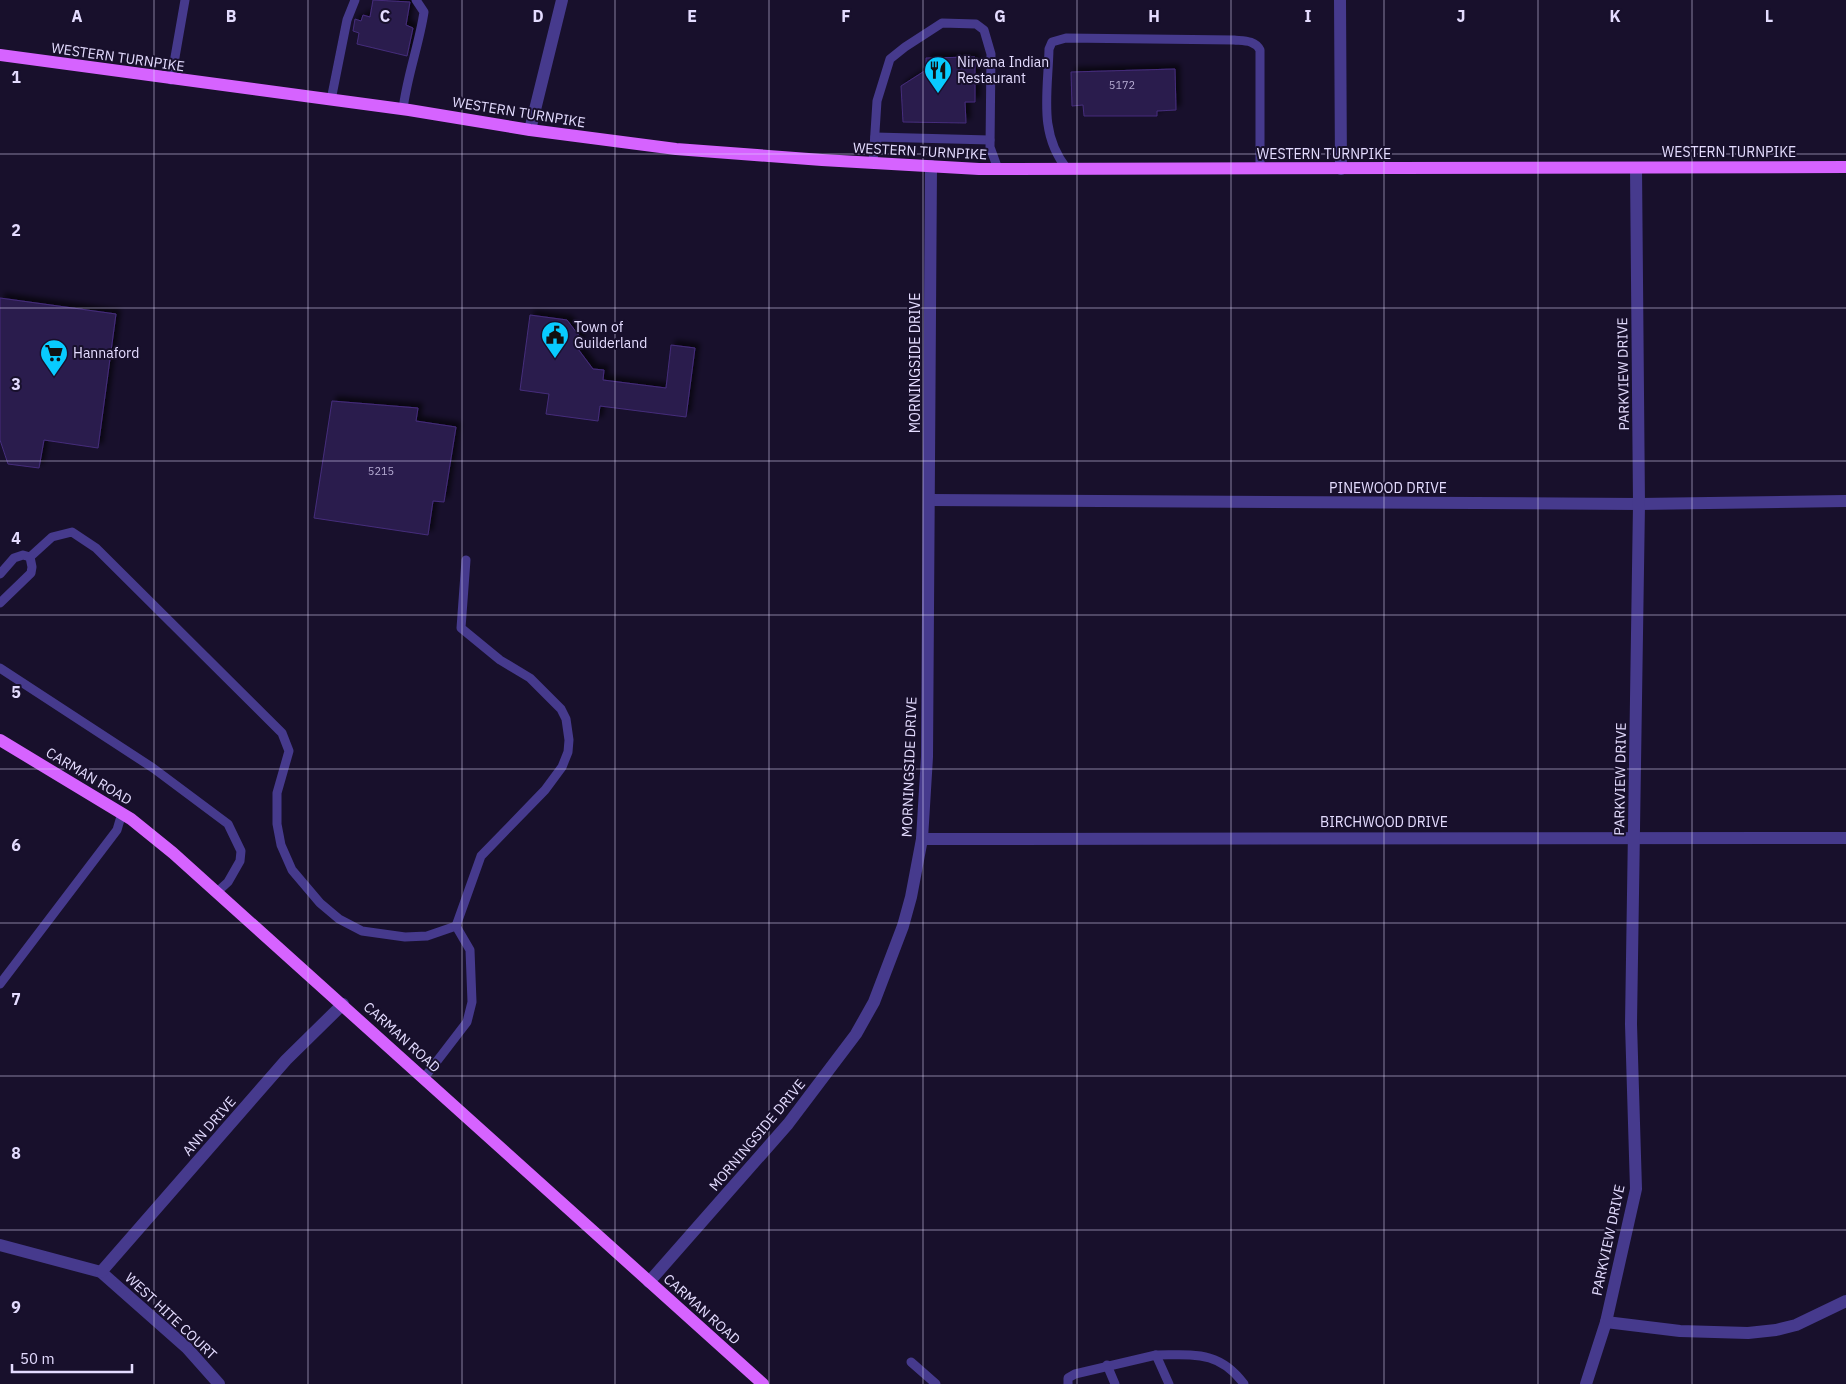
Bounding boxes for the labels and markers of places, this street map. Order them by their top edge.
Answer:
place label: Nirvana Indian Restaurant [957,53,1049,87]
restaurant icon: Nirvana Indian Restaurant [923,55,953,94]
place label: Town of Guilderland [574,318,647,352]
public building icon: Town of Guilderland [540,320,570,359]
supermarket icon: Hannaford [39,338,69,377]
place label: Hannaford [73,344,139,362]

